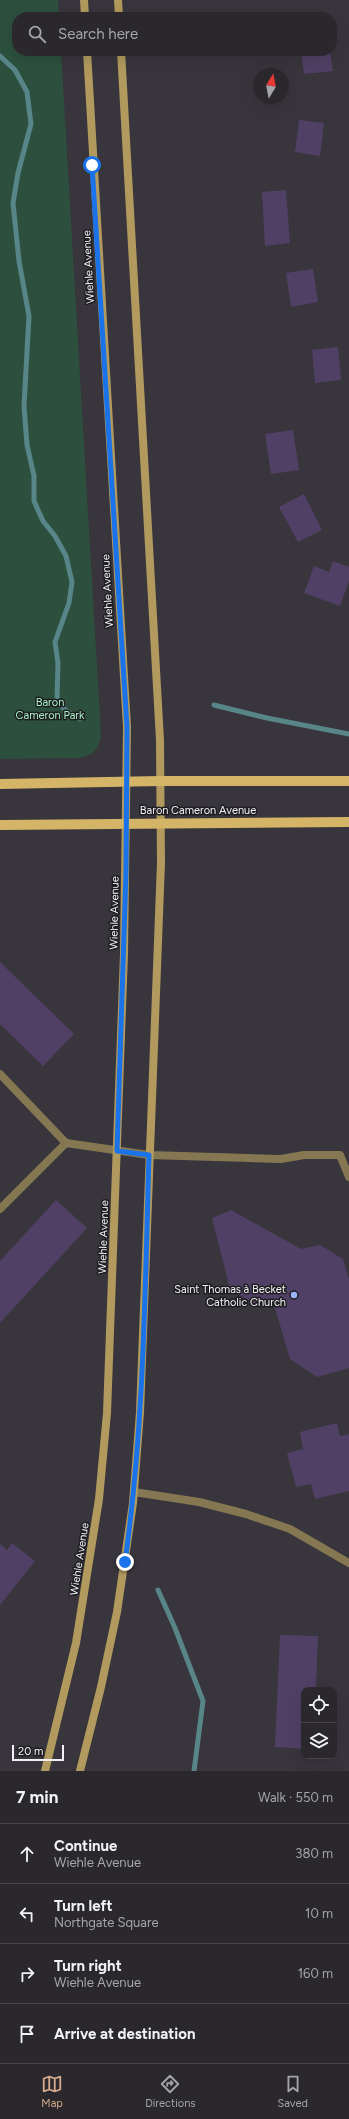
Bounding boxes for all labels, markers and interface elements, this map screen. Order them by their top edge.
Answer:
search box [12,12,337,56]
icon: search [26,23,48,45]
text: Search here [58,25,138,43]
north arrow [253,68,289,104]
route start [83,156,101,174]
street label: Wiehle Avenue [80,230,97,304]
street label: Wiehle Avenue [99,554,116,628]
park label: Baron Cameron Park [16,696,85,722]
street label: Baron Cameron Avenue [140,804,256,817]
street label: Wiehle Avenue [107,876,122,950]
street label: Wiehle Avenue [96,1200,111,1274]
place label: Saint Thomas à Becket Catholic Church [174,1283,286,1309]
marker: Saint Thomas à Becket Catholic Church [289,1290,299,1300]
street label: Wiehle Avenue [67,1522,92,1596]
route end [116,1553,134,1571]
map controls [301,1687,337,1759]
button: locate [301,1687,337,1723]
button: layers [301,1723,337,1759]
scale bar [12,1743,64,1762]
text: 20 m [18,1745,43,1758]
text: 7 min [16,1787,58,1807]
text: Walk · 550 m [258,1790,333,1805]
text: Continue [54,1837,117,1855]
icon: ahead [16,1843,38,1865]
text: 380 m [295,1846,333,1861]
text: Wiehle Avenue [54,1855,141,1870]
text: Turn left [54,1897,112,1915]
icon: left [16,1903,38,1925]
text: 10 m [305,1906,333,1921]
text: Northgate Square [54,1915,159,1930]
text: Turn right [54,1957,122,1975]
icon: right [16,1963,38,1985]
text: 160 m [298,1966,333,1981]
text: Wiehle Avenue [54,1975,141,1990]
icon: arrive [16,2023,38,2045]
text: Arrive at destination [54,2025,195,2043]
tab: Map [41,2073,63,2110]
tab: Directions [145,2073,195,2110]
tab: Saved [278,2073,308,2110]

